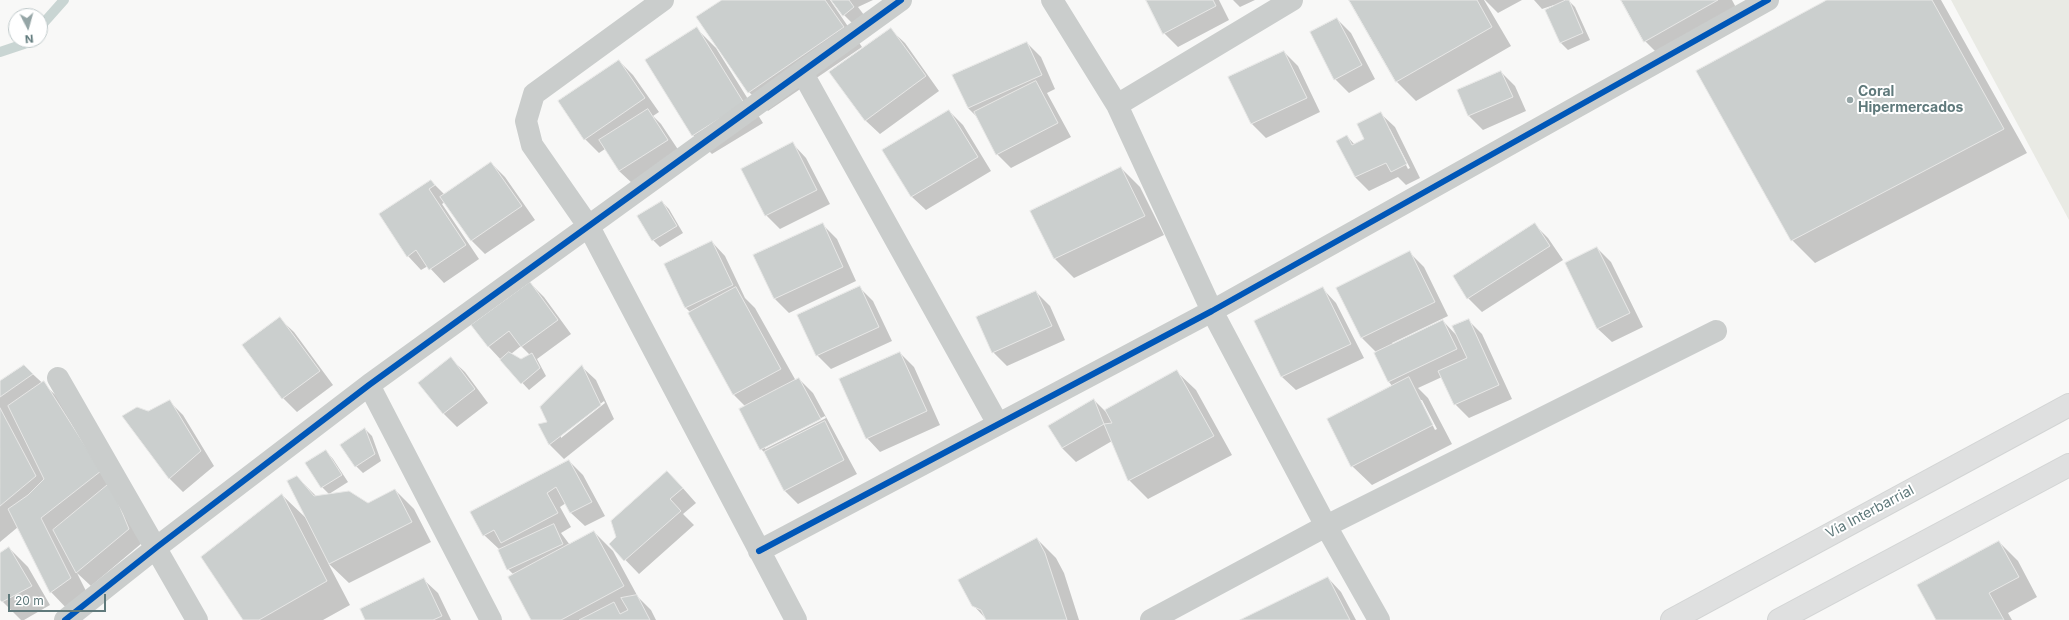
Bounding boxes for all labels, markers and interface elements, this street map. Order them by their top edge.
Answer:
north arrow [8,8,48,48]
text: N [24,32,34,46]
place label: Coral Hipermercados [1858,84,1963,116]
marker: Coral Hipermercados [1845,95,1855,105]
street label: Vía Interbarrial [1823,482,1917,542]
scale bar [10,586,108,612]
text: 20 m [15,593,44,608]

